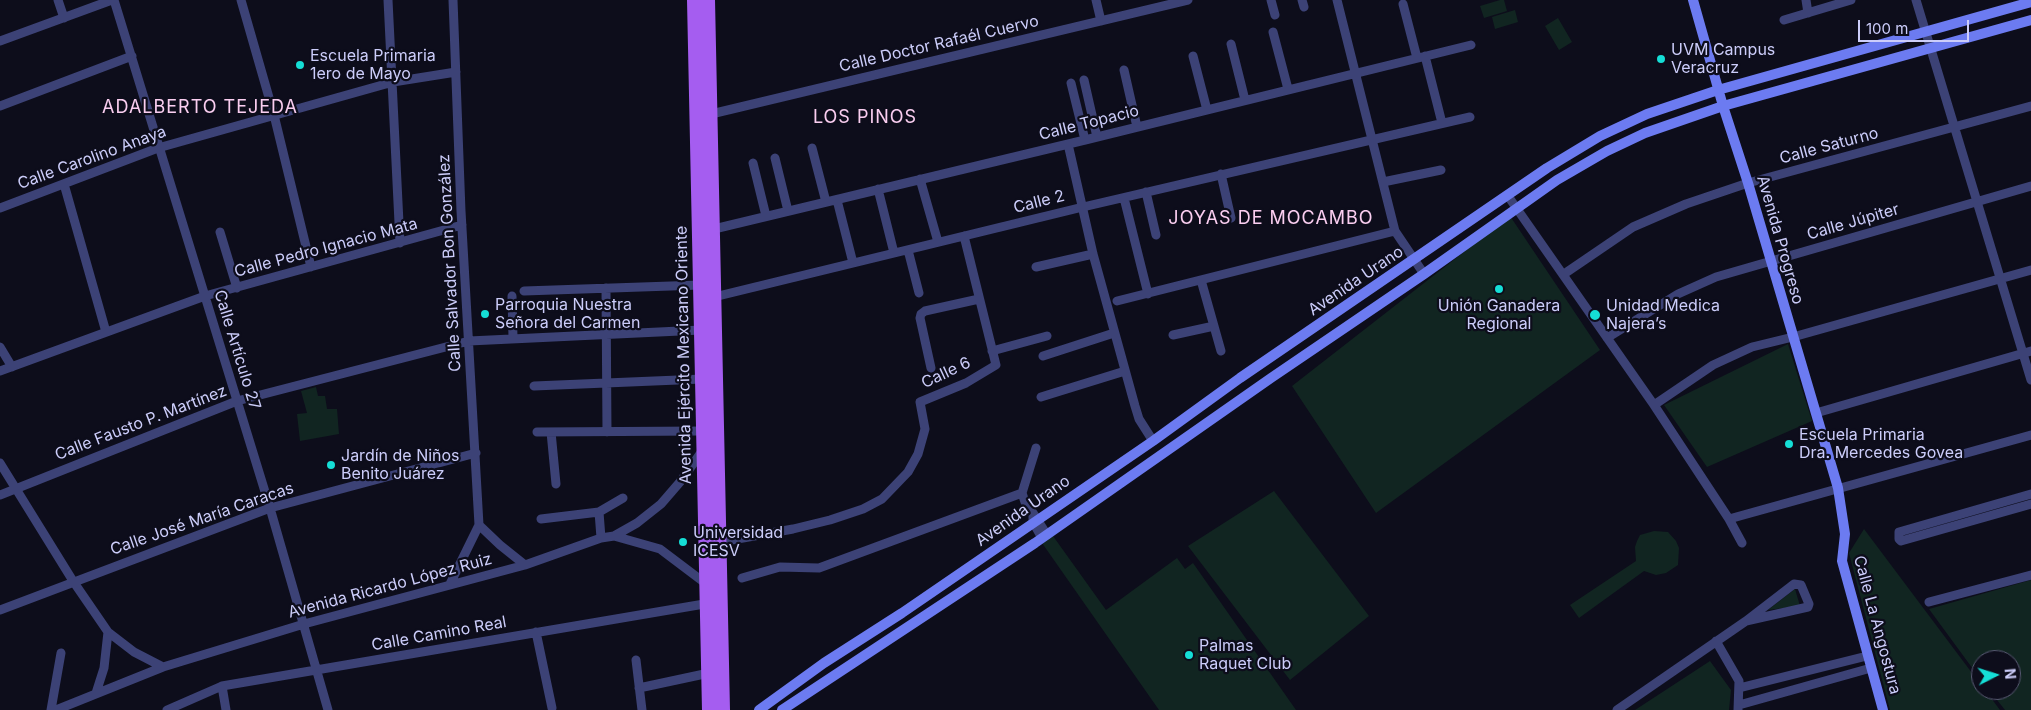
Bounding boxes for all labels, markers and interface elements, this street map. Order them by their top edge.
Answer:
scale bar [1861,10,1972,42]
street label: Calle Doctor Rafaél Cuervo [837,12,1041,76]
text: 100 m [1866,19,1908,38]
place label: UVM Campus Veracruz [1671,40,1775,78]
place label: Escuela Primaria 1ero de Mayo [310,46,436,84]
marker: UVM Campus Veracruz [1655,53,1667,65]
marker: Escuela Primaria 1ero de Mayo [294,59,306,71]
district label: ADALBERTO TEJEDA [100,97,300,119]
street label: Calle Topacio [1037,101,1141,145]
district label: LOS PINOS [812,107,918,129]
street label: Calle Carolino Anaya [15,122,169,194]
street label: Calle Saturno [1777,124,1881,168]
street label: Calle Salvador Bon González [435,154,465,372]
street label: Avenida Progreso [1752,173,1808,307]
street label: Calle 2 [1011,186,1067,218]
street label: Calle Júpiter [1805,200,1901,244]
district label: JOYAS DE MOCAMBO [1166,208,1376,230]
street label: Calle Pedro Ignacio Mata [232,214,420,282]
street label: Avenida Ejército Mexicano Oriente [672,225,696,485]
street label: Avenida Urano [1305,242,1407,320]
marker: Unión Ganadera Regional [1493,283,1505,295]
street label: Calle Artículo 27 [210,288,264,412]
place label: Parroquia Nuestra Señora del Carmen [495,295,640,333]
place label: Unión Ganadera Regional [1438,296,1560,334]
place label: Unidad Medica Najera’s [1606,296,1720,334]
marker: Parroquia Nuestra Señora del Carmen [479,308,491,320]
marker: Unidad Medica Najera’s [1588,308,1602,322]
street label: Calle 6 [918,353,974,393]
street label: Calle Fausto P. Martínez [52,381,230,465]
place label: Escuela Primaria Dra. Mercedes Govea [1799,425,1963,463]
marker: Escuela Primaria Dra. Mercedes Govea [1783,438,1795,450]
place label: Jardín de Niños Benito Juárez [341,446,460,484]
marker: Jardín de Niños Benito Juárez [325,459,337,471]
street label: Avenida Urano [972,471,1074,551]
street label: Calle José María Caracas [108,479,296,559]
place label: Universidad ICESV [693,523,783,561]
marker: Universidad ICESV [677,536,689,548]
street label: Avenida Ricardo López Ruiz [286,550,494,622]
street label: Calle La Angostura [1849,554,1905,696]
street label: Calle Camino Real [370,613,508,655]
place label: Palmas Raquet Club [1199,636,1291,674]
marker: Palmas Raquet Club [1183,649,1195,661]
north arrow [1971,650,2021,700]
text: N [2002,668,2019,680]

